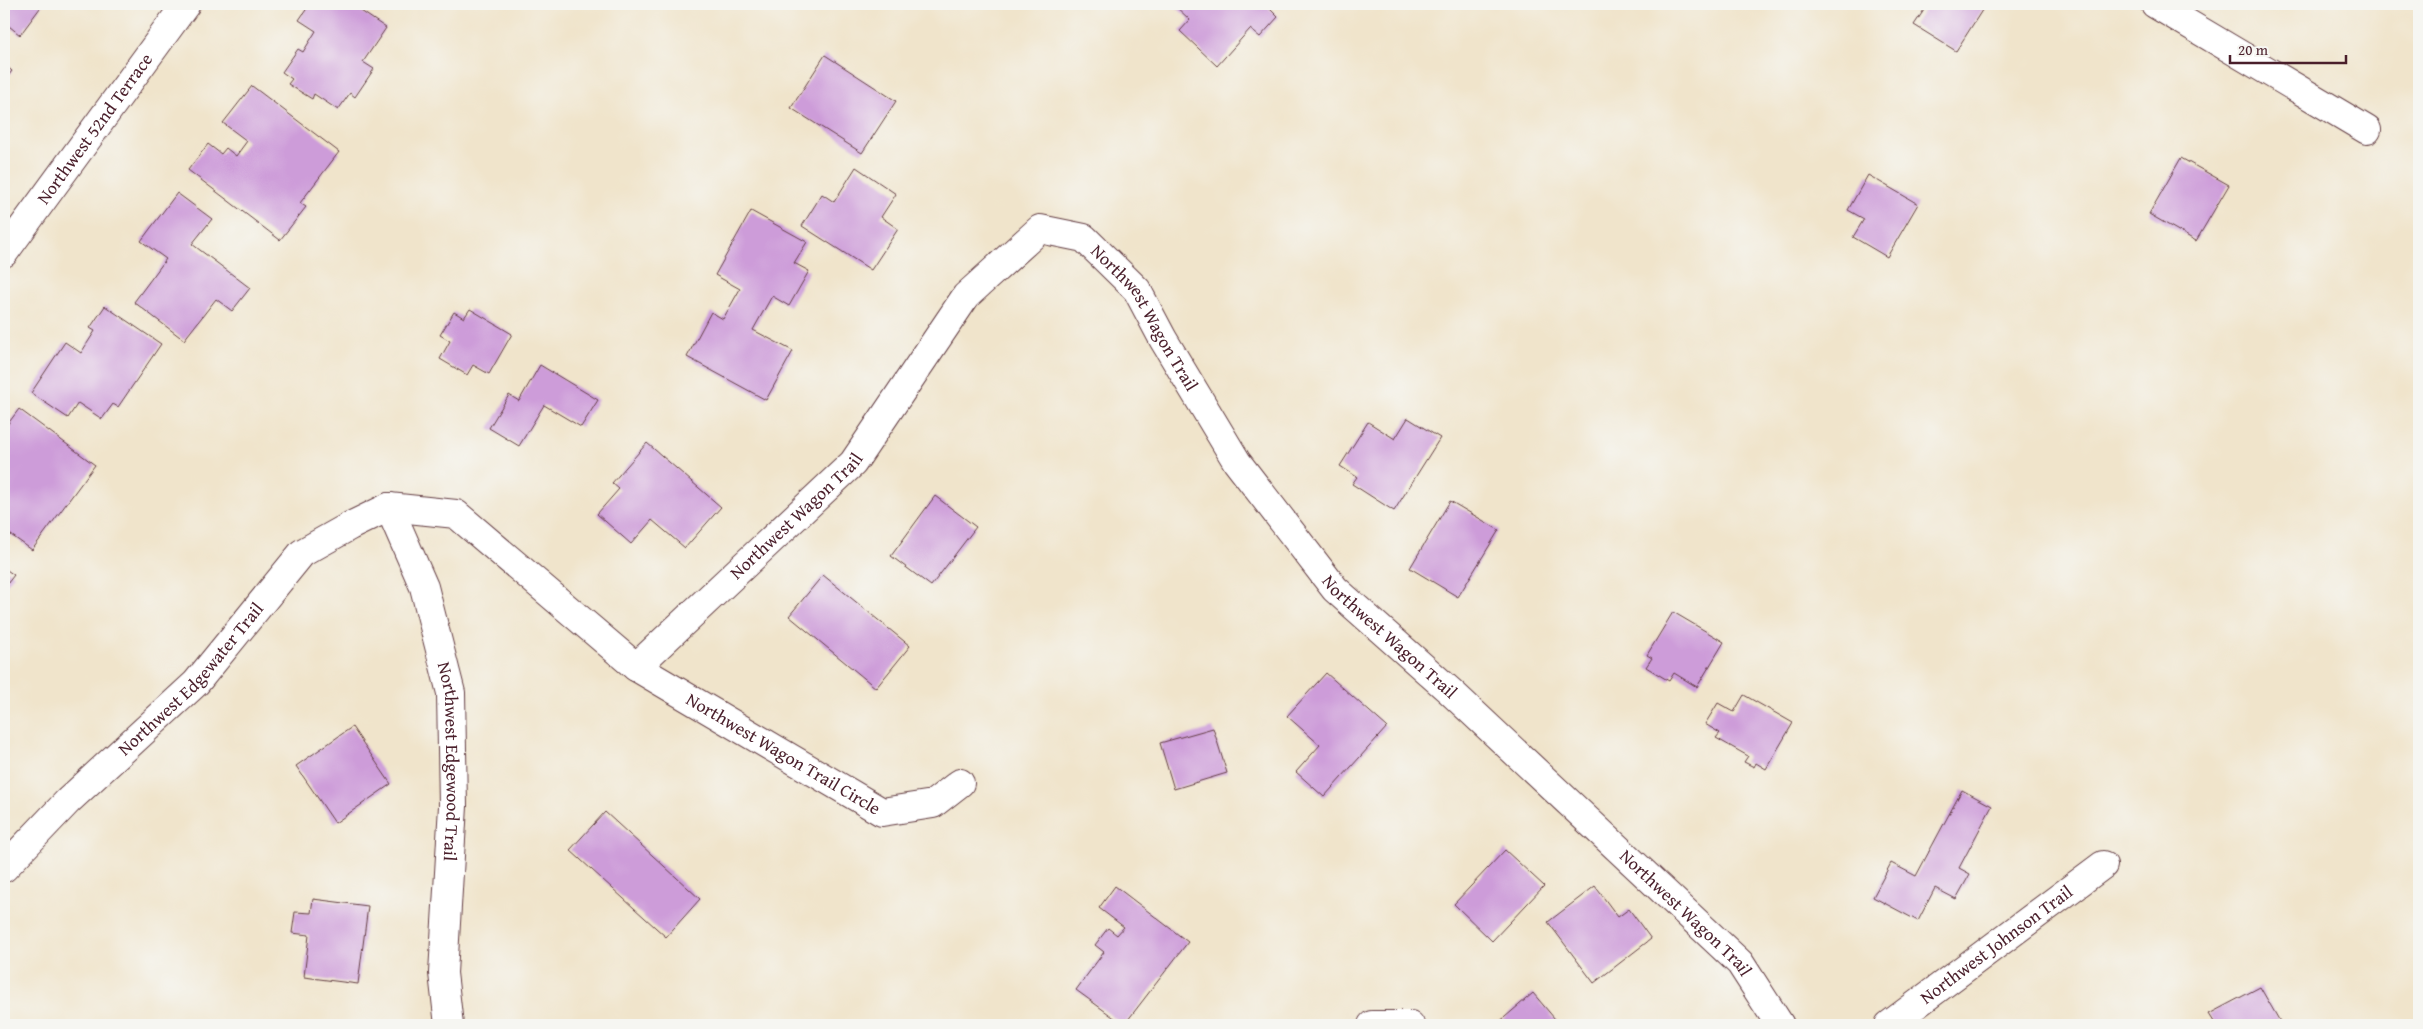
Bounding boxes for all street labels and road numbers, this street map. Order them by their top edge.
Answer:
street label: Northwest 52nd Terrace [30,47,159,210]
street label: Northwest Wagon Trail [1085,238,1205,396]
street label: Northwest Wagon Trail [723,447,869,585]
street label: Northwest Wagon Trail [1316,569,1464,705]
street label: Northwest Edgewater Trail [111,596,270,762]
street label: Northwest Edgewood Trail [431,659,467,862]
street label: Northwest Wagon Trail Circle [681,685,886,821]
street label: Northwest Wagon Trail [1614,843,1759,981]
street label: Northwest Johnson Trail [1914,878,2078,1010]

